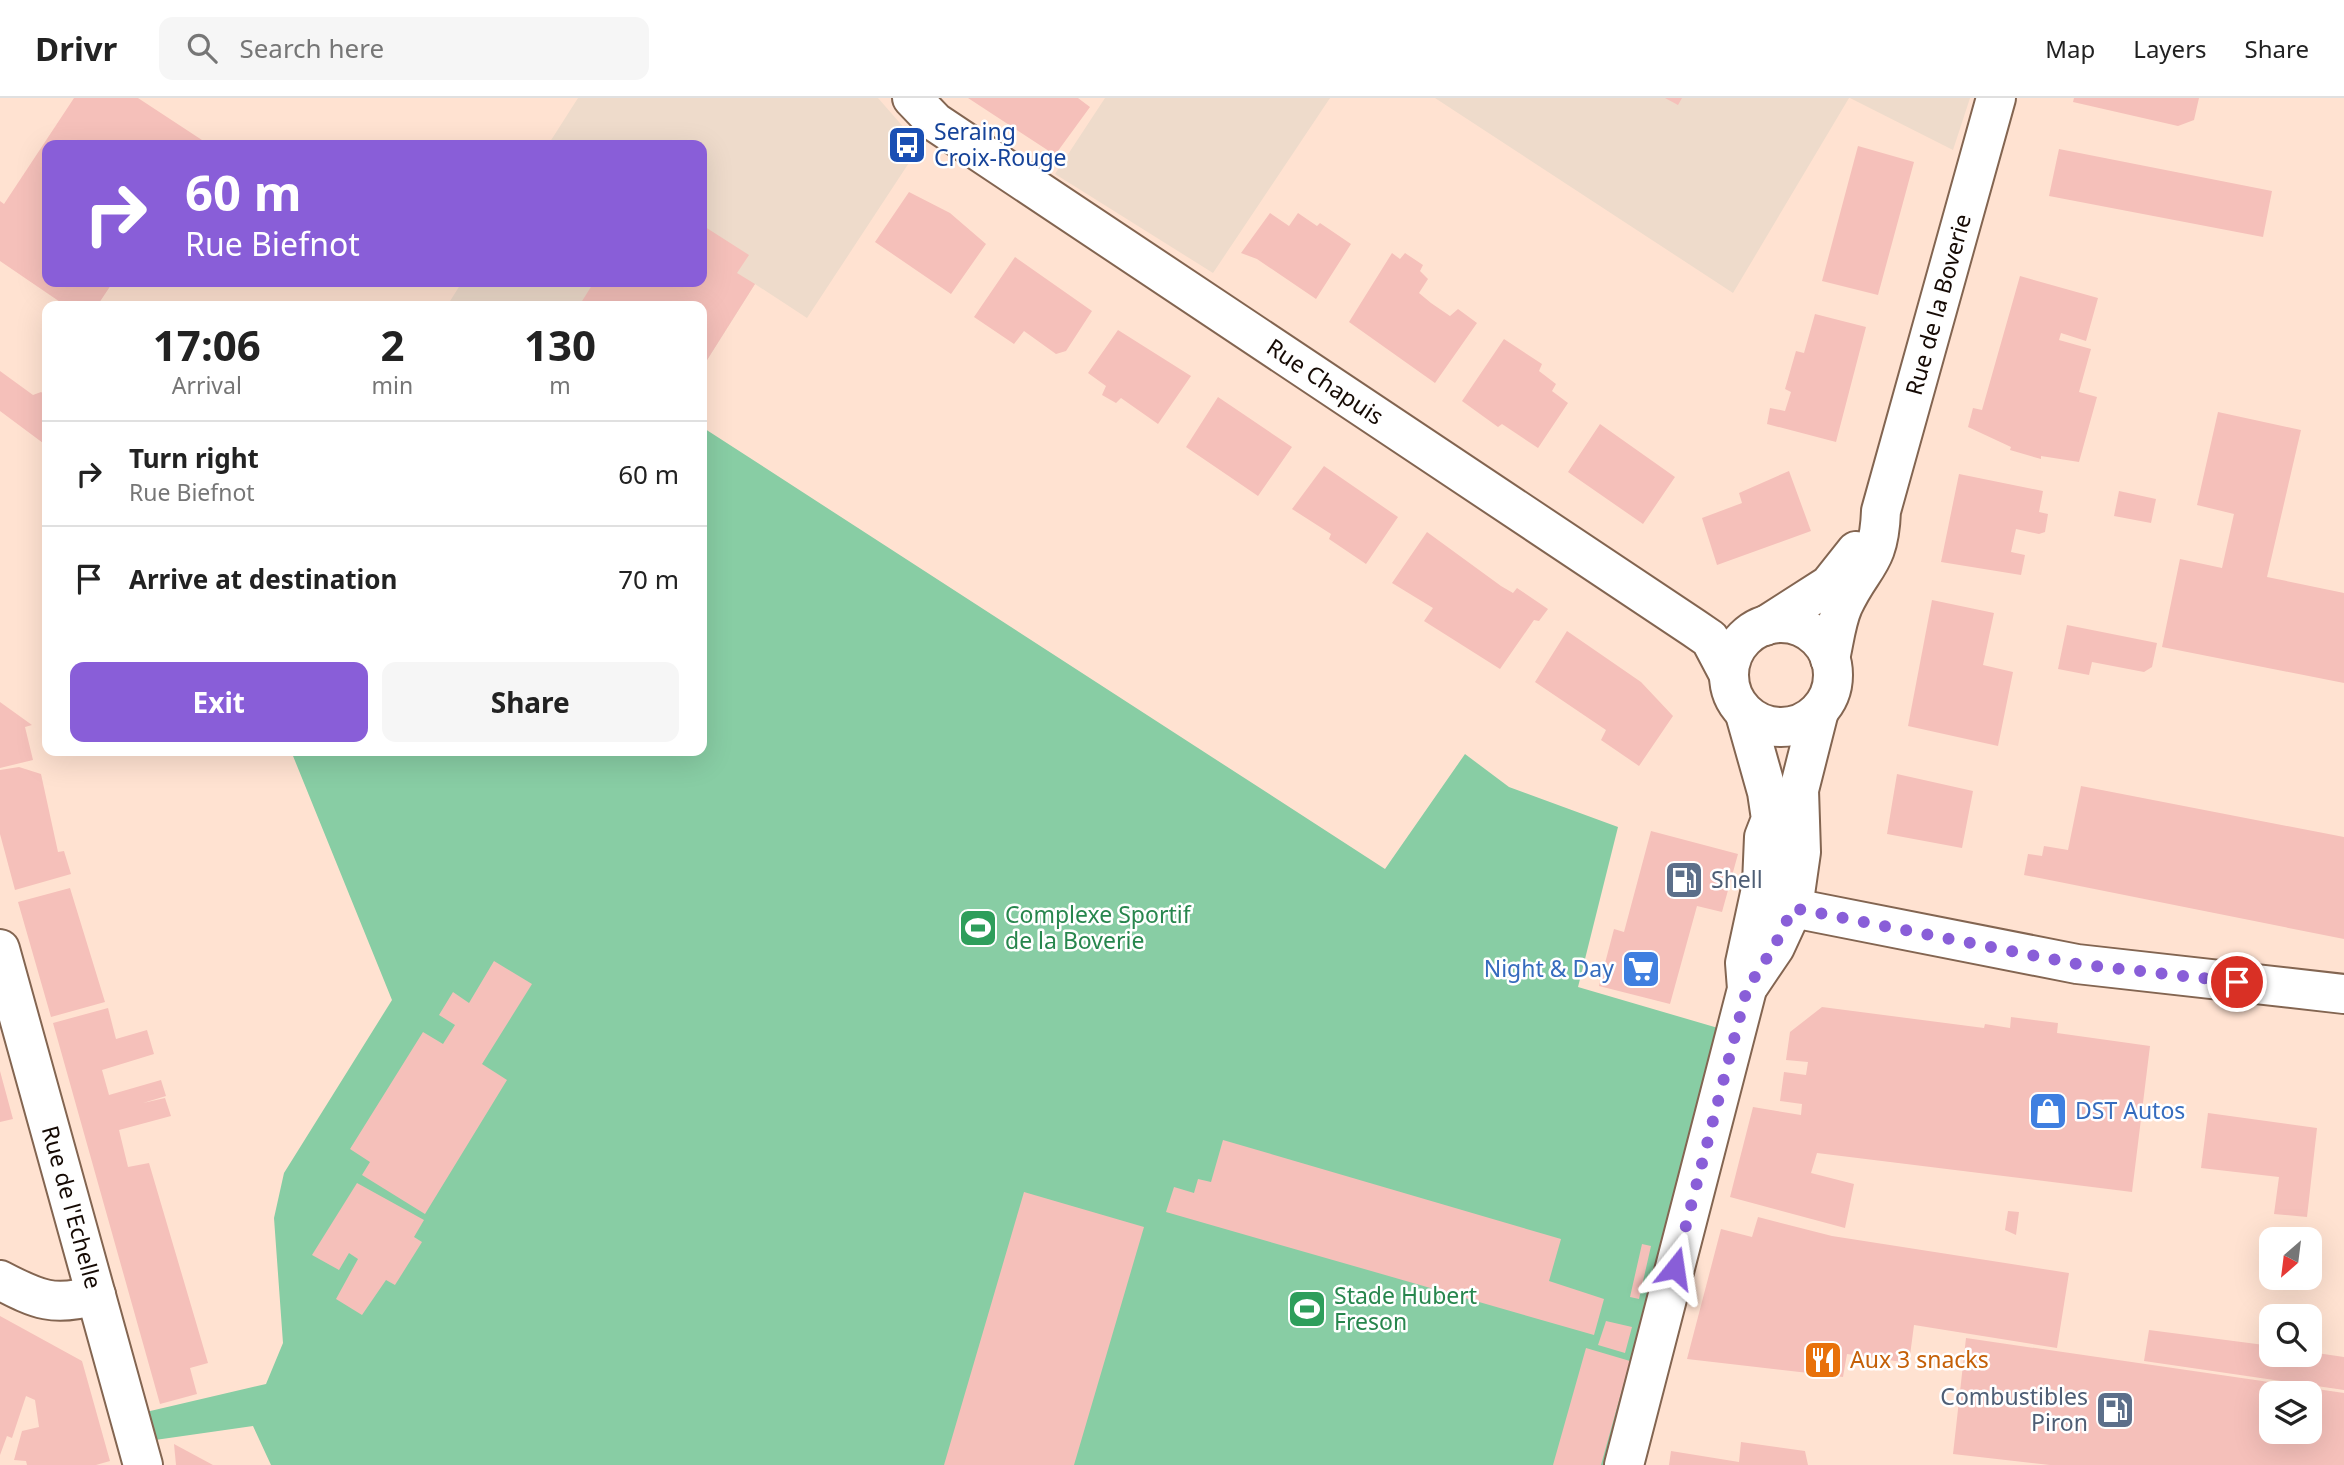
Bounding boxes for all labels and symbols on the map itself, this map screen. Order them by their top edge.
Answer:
place label: Seraing Croix-Rouge [934,115,1067,173]
bus stop icon: Seraing Croix-Rouge [886,124,928,166]
street label: Rue de la Boverie [1897,210,1978,399]
street label: Rue Chapuis [1261,331,1390,432]
fuel station icon: Shell [1663,859,1705,901]
place label: Shell [1711,863,1763,895]
place label: Complexe Sportif de la Boverie [1005,898,1192,956]
sports icon: Complexe Sportif de la Boverie [957,907,999,949]
supermarket icon: Night & Day [1620,948,1662,990]
place label: Night & Day [1484,952,1614,984]
pin [2207,952,2267,1012]
shop icon: DST Autos [2027,1090,2069,1132]
place label: DST Autos [2075,1094,2185,1126]
street label: Rue de l'Echelle [35,1122,110,1292]
north arrow [2259,1227,2322,1290]
position arrow [1638,1231,1712,1305]
place label: Stade Hubert Freson [1334,1279,1477,1337]
sports icon: Stade Hubert Freson [1286,1288,1328,1330]
restaurant icon: Aux 3 snacks [1802,1339,1844,1381]
place label: Aux 3 snacks [1850,1343,1989,1375]
place label: Combustibles Piron [1940,1380,2088,1438]
fuel station icon: Combustibles Piron [2094,1389,2136,1431]

